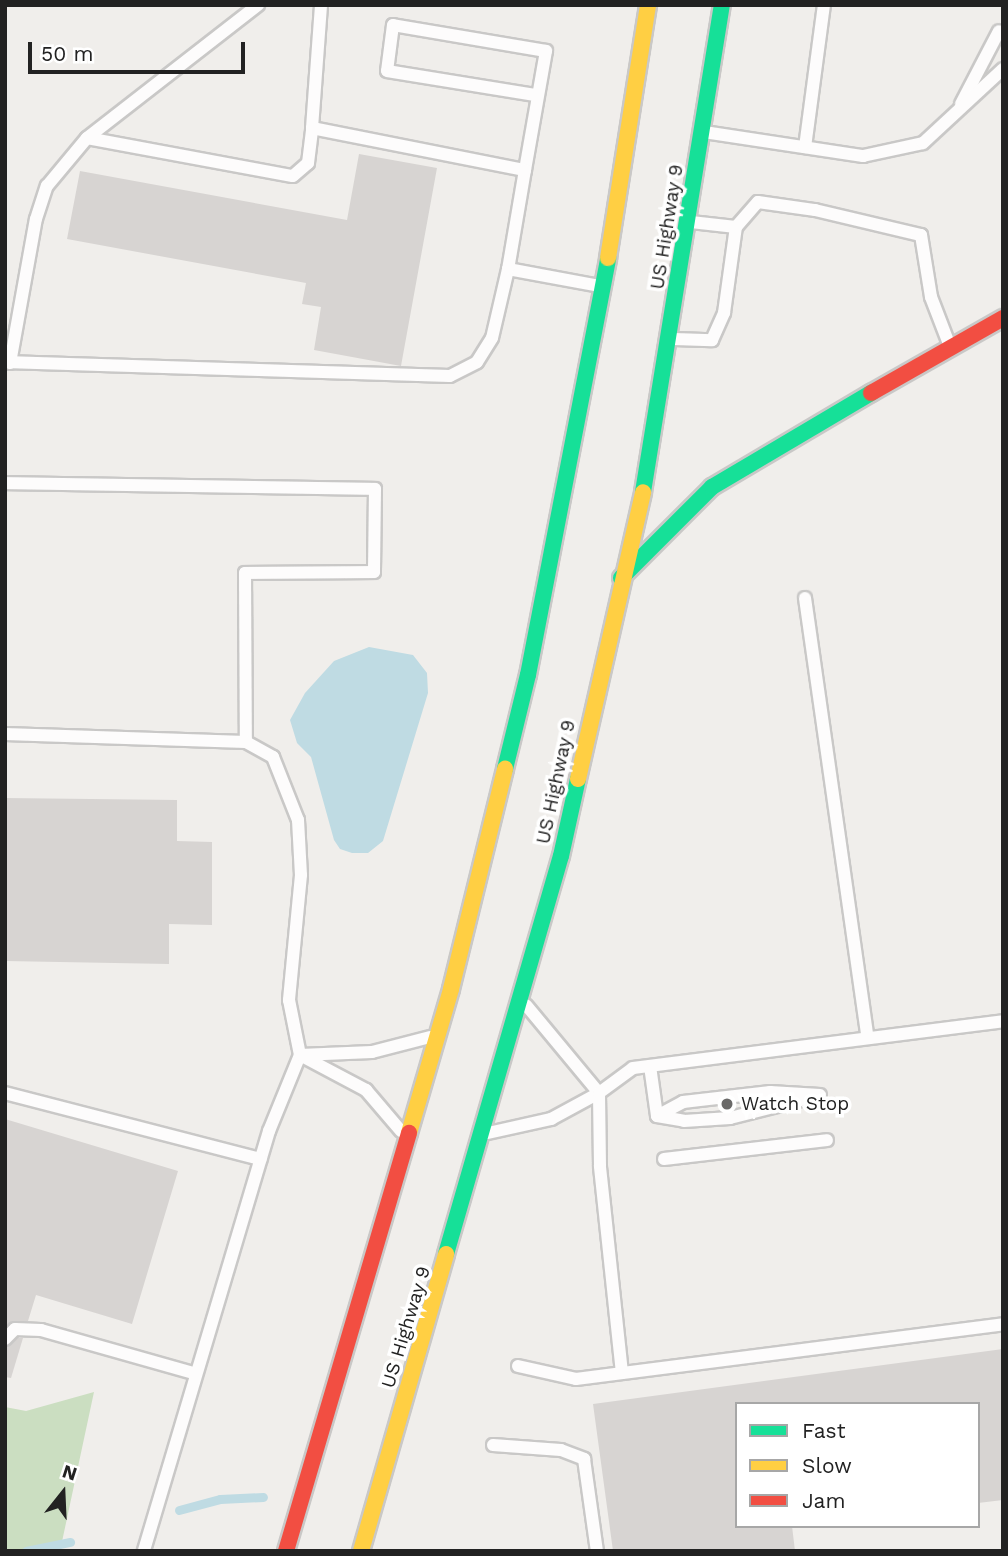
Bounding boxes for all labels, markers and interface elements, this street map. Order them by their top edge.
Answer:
scale bar [32,28,248,72]
text: 50 m [41,41,93,66]
street label: US Highway 9 [646,163,688,291]
street label: US Highway 9 [532,718,580,846]
place label: Watch Stop [741,1093,849,1115]
marker: Watch Stop [719,1096,735,1112]
street label: US Highway 9 [377,1263,435,1391]
legend [735,1402,980,1528]
text: Fast [802,1418,846,1443]
text: Slow [802,1453,852,1478]
north arrow [28,1458,98,1528]
text: N [59,1459,80,1486]
text: Jam [802,1488,845,1513]

